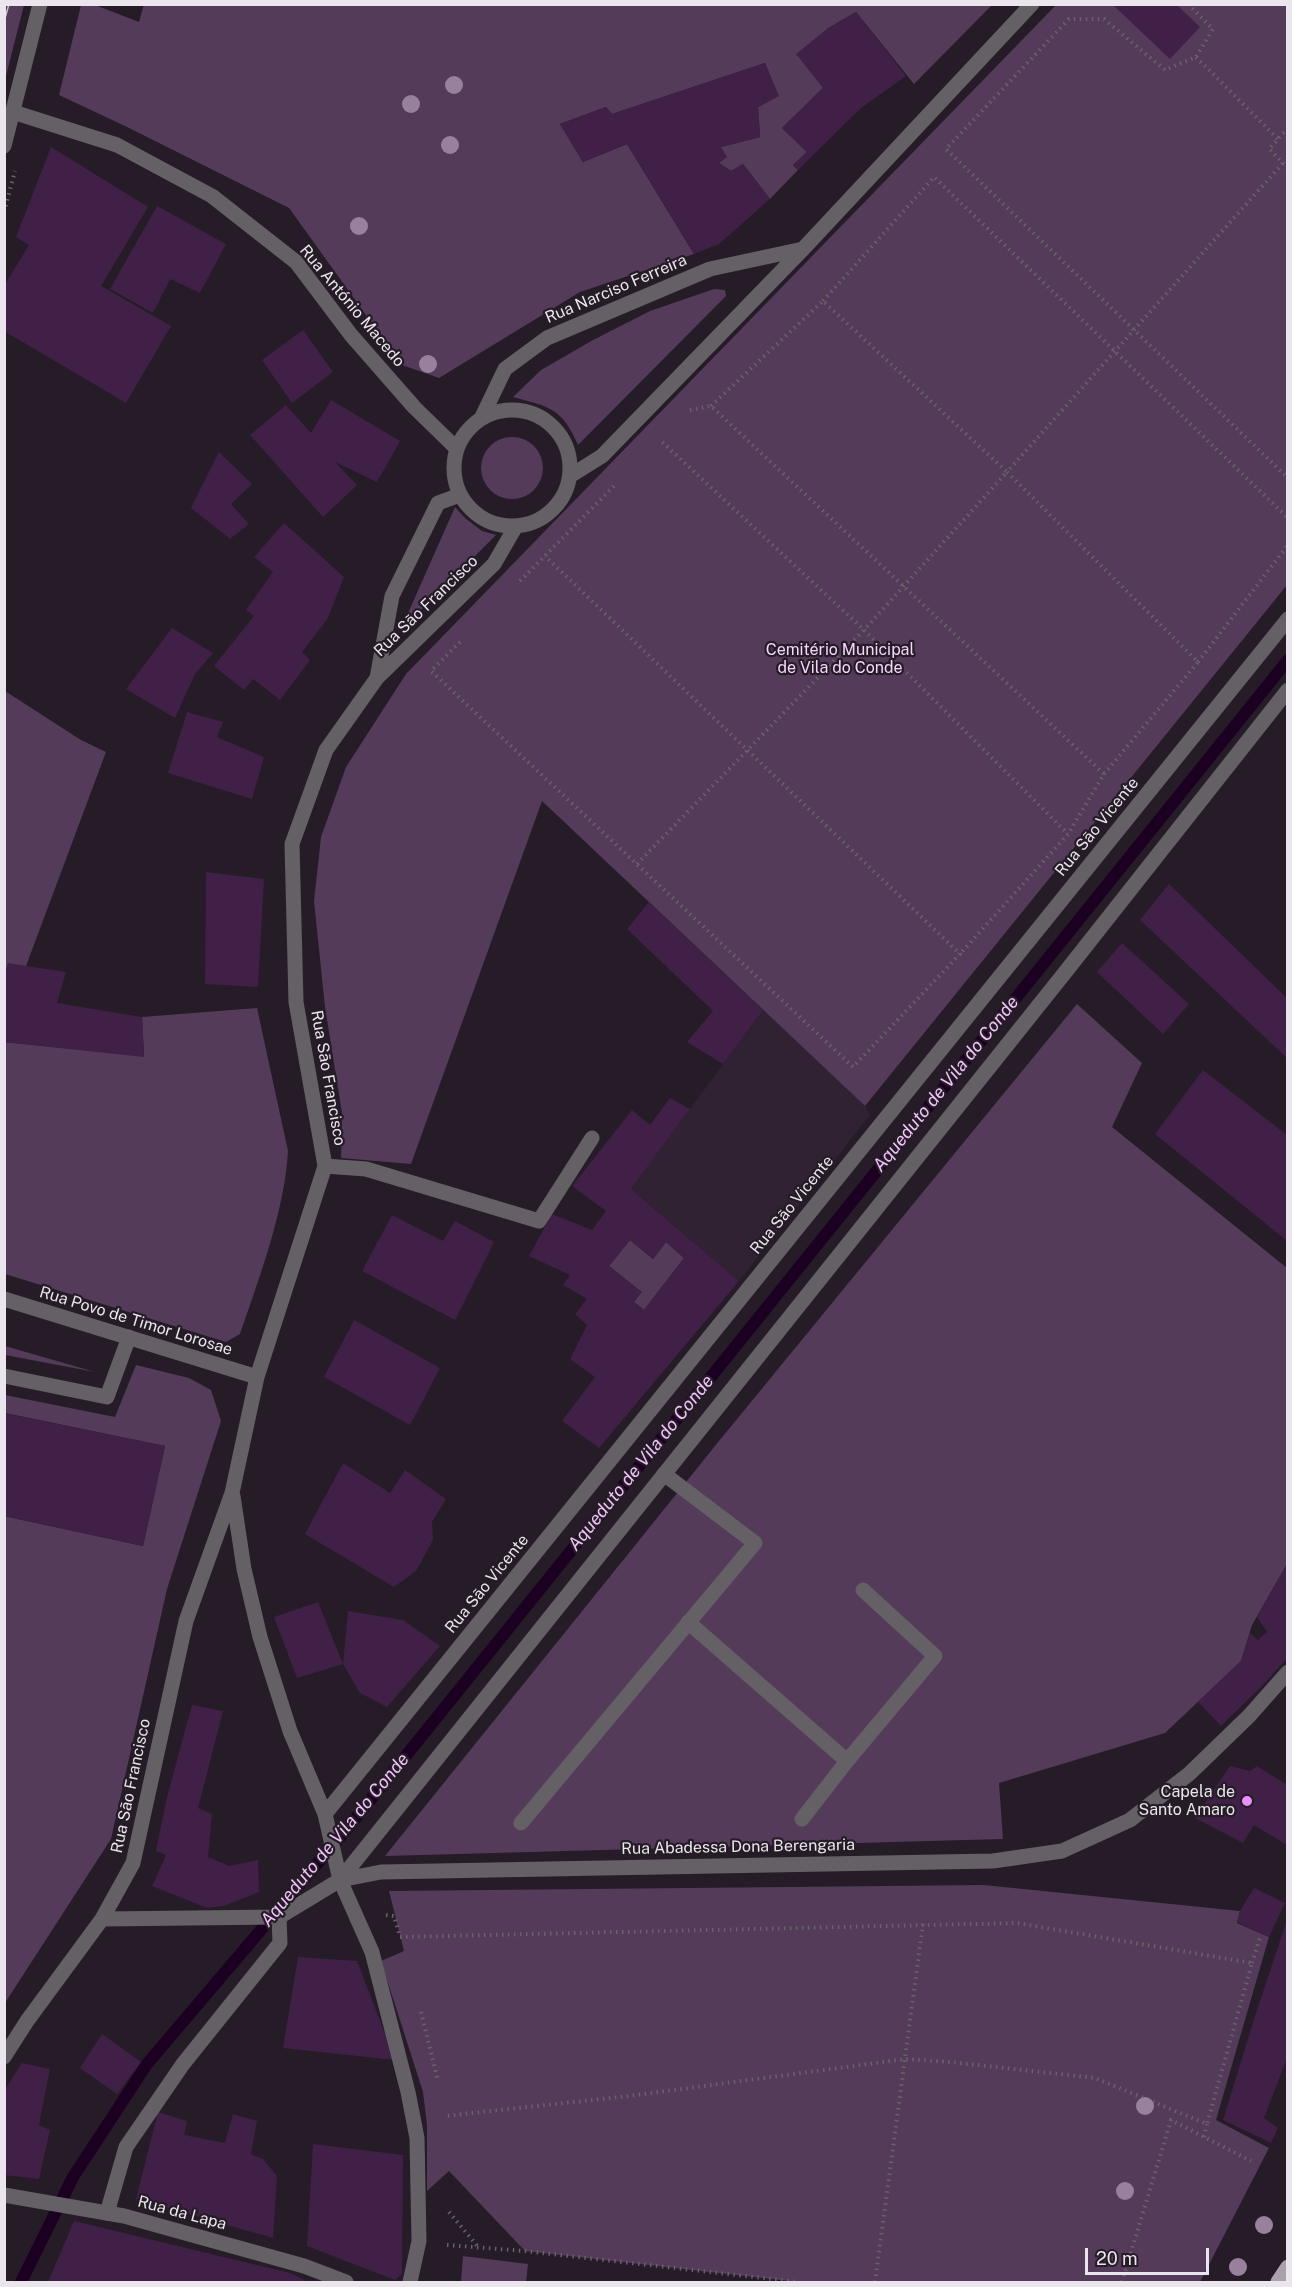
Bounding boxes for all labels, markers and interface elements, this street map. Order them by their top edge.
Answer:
street label: Rua António Macedo [295,241,409,371]
street label: Rua Narciso Ferreira [542,250,690,328]
street label: Rua São Francisco [370,551,482,661]
park label: Cemitério Municipal de Vila do Conde [766,640,914,678]
street label: Rua São Vicente [1051,774,1143,880]
water label: Aqueduto de Vila do Conde [868,992,1024,1176]
street label: Rua São Francisco [307,1009,349,1147]
street label: Rua São Vicente [746,1152,838,1258]
street label: Rua Povo de Timor Lorosae [37,1282,235,1360]
water label: Aqueduto de Vila do Conde [563,1371,719,1555]
street label: Rua São Vicente [441,1531,533,1637]
street label: Rua São Francisco [107,1717,155,1855]
water label: Aqueduto de Vila do Conde [256,1749,414,1931]
place label: Capela de Santo Amaro [1138,1782,1235,1820]
marker: Capela de Santo Amaro [1240,1794,1254,1808]
street label: Rua Abadessa Dona Berengaria [621,1835,855,1859]
street label: Rua da Lapa [136,2192,228,2234]
scale bar [1088,2236,1212,2274]
text: 20 m [1096,2248,1138,2269]

